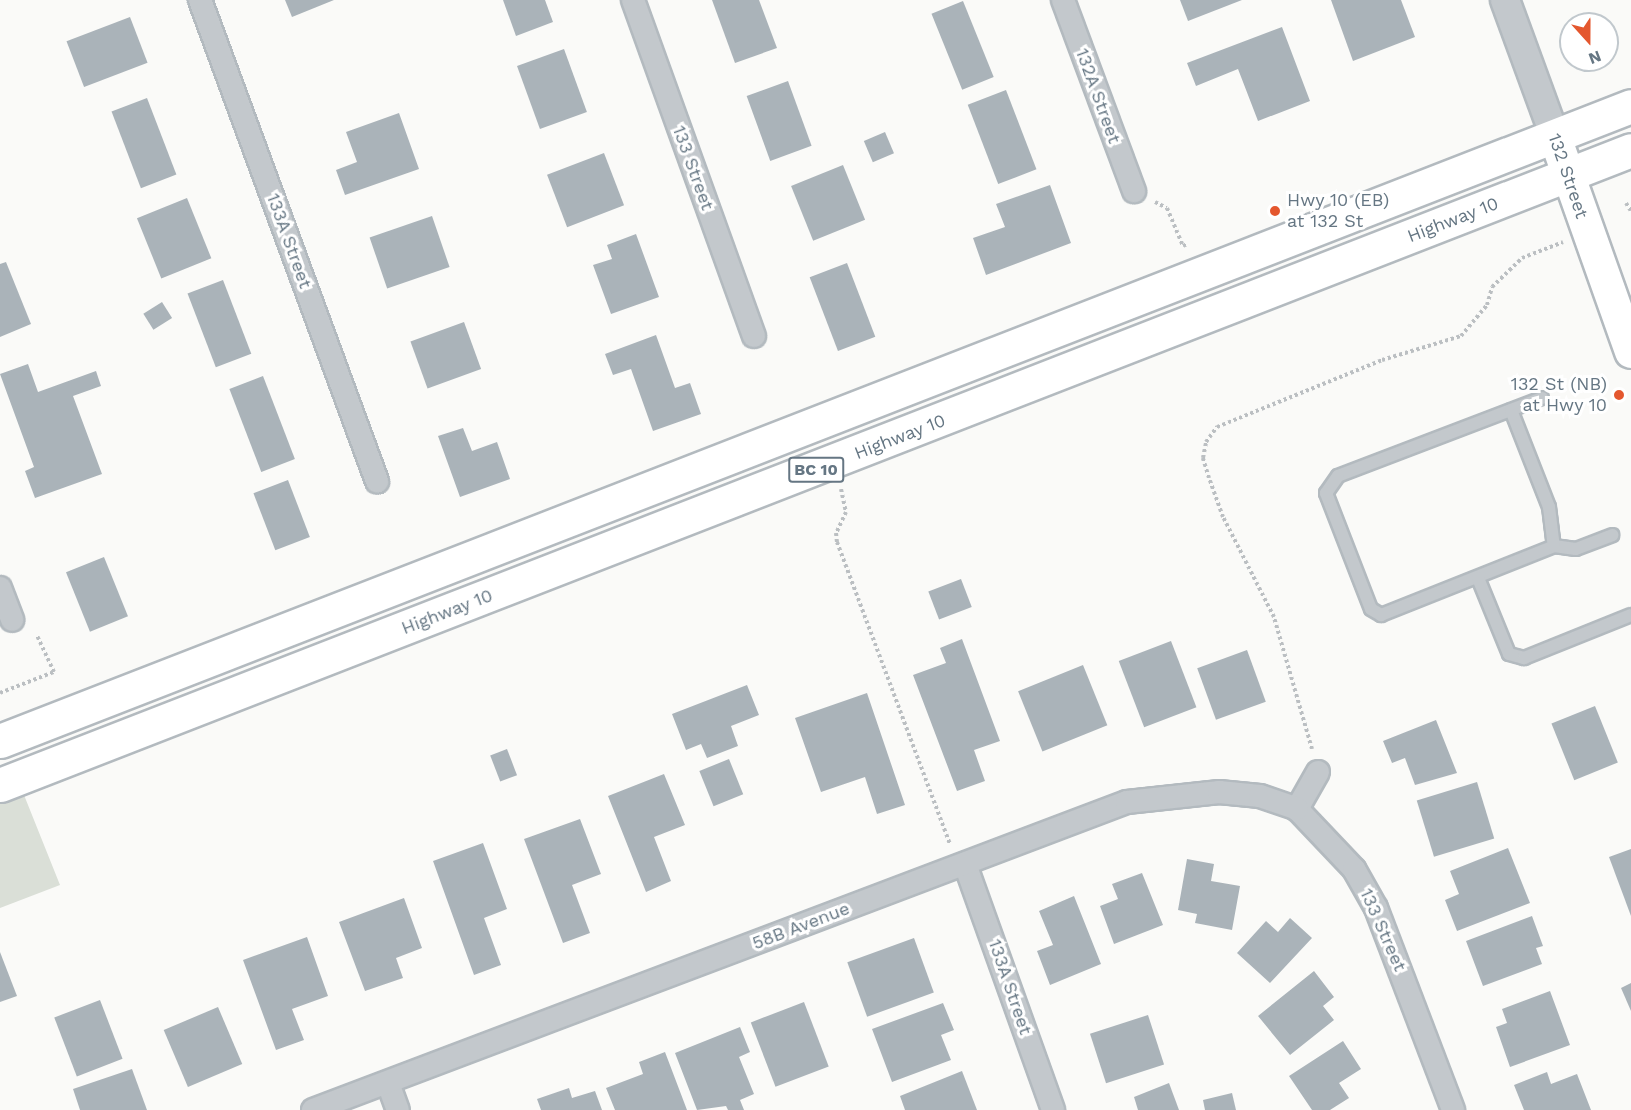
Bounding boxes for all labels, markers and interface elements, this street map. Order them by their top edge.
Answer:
north arrow [1559,12,1619,72]
street label: 132A Street [1071,45,1125,147]
text: N [1586,46,1604,68]
street label: 133 Street [668,123,718,213]
street label: 132 Street [1543,131,1593,221]
street label: 133A Street [262,190,316,292]
place label: Hwy 10 (EB) at 132 St [1287,190,1390,232]
street label: Highway 10 [1404,193,1502,247]
marker: Hwy 10 (EB) at 132 St [1268,204,1282,218]
place label: 132 St (NB) at Hwy 10 [1511,374,1607,416]
marker: 132 St (NB) at Hwy 10 [1612,388,1626,402]
street label: Highway 10 [851,410,949,464]
road number: BC 10 [788,457,844,483]
street label: Highway 10 [398,585,496,639]
street label: 133 Street [1355,885,1411,975]
street label: 58B Avenue [749,897,853,955]
street label: 133A Street [983,936,1037,1038]

